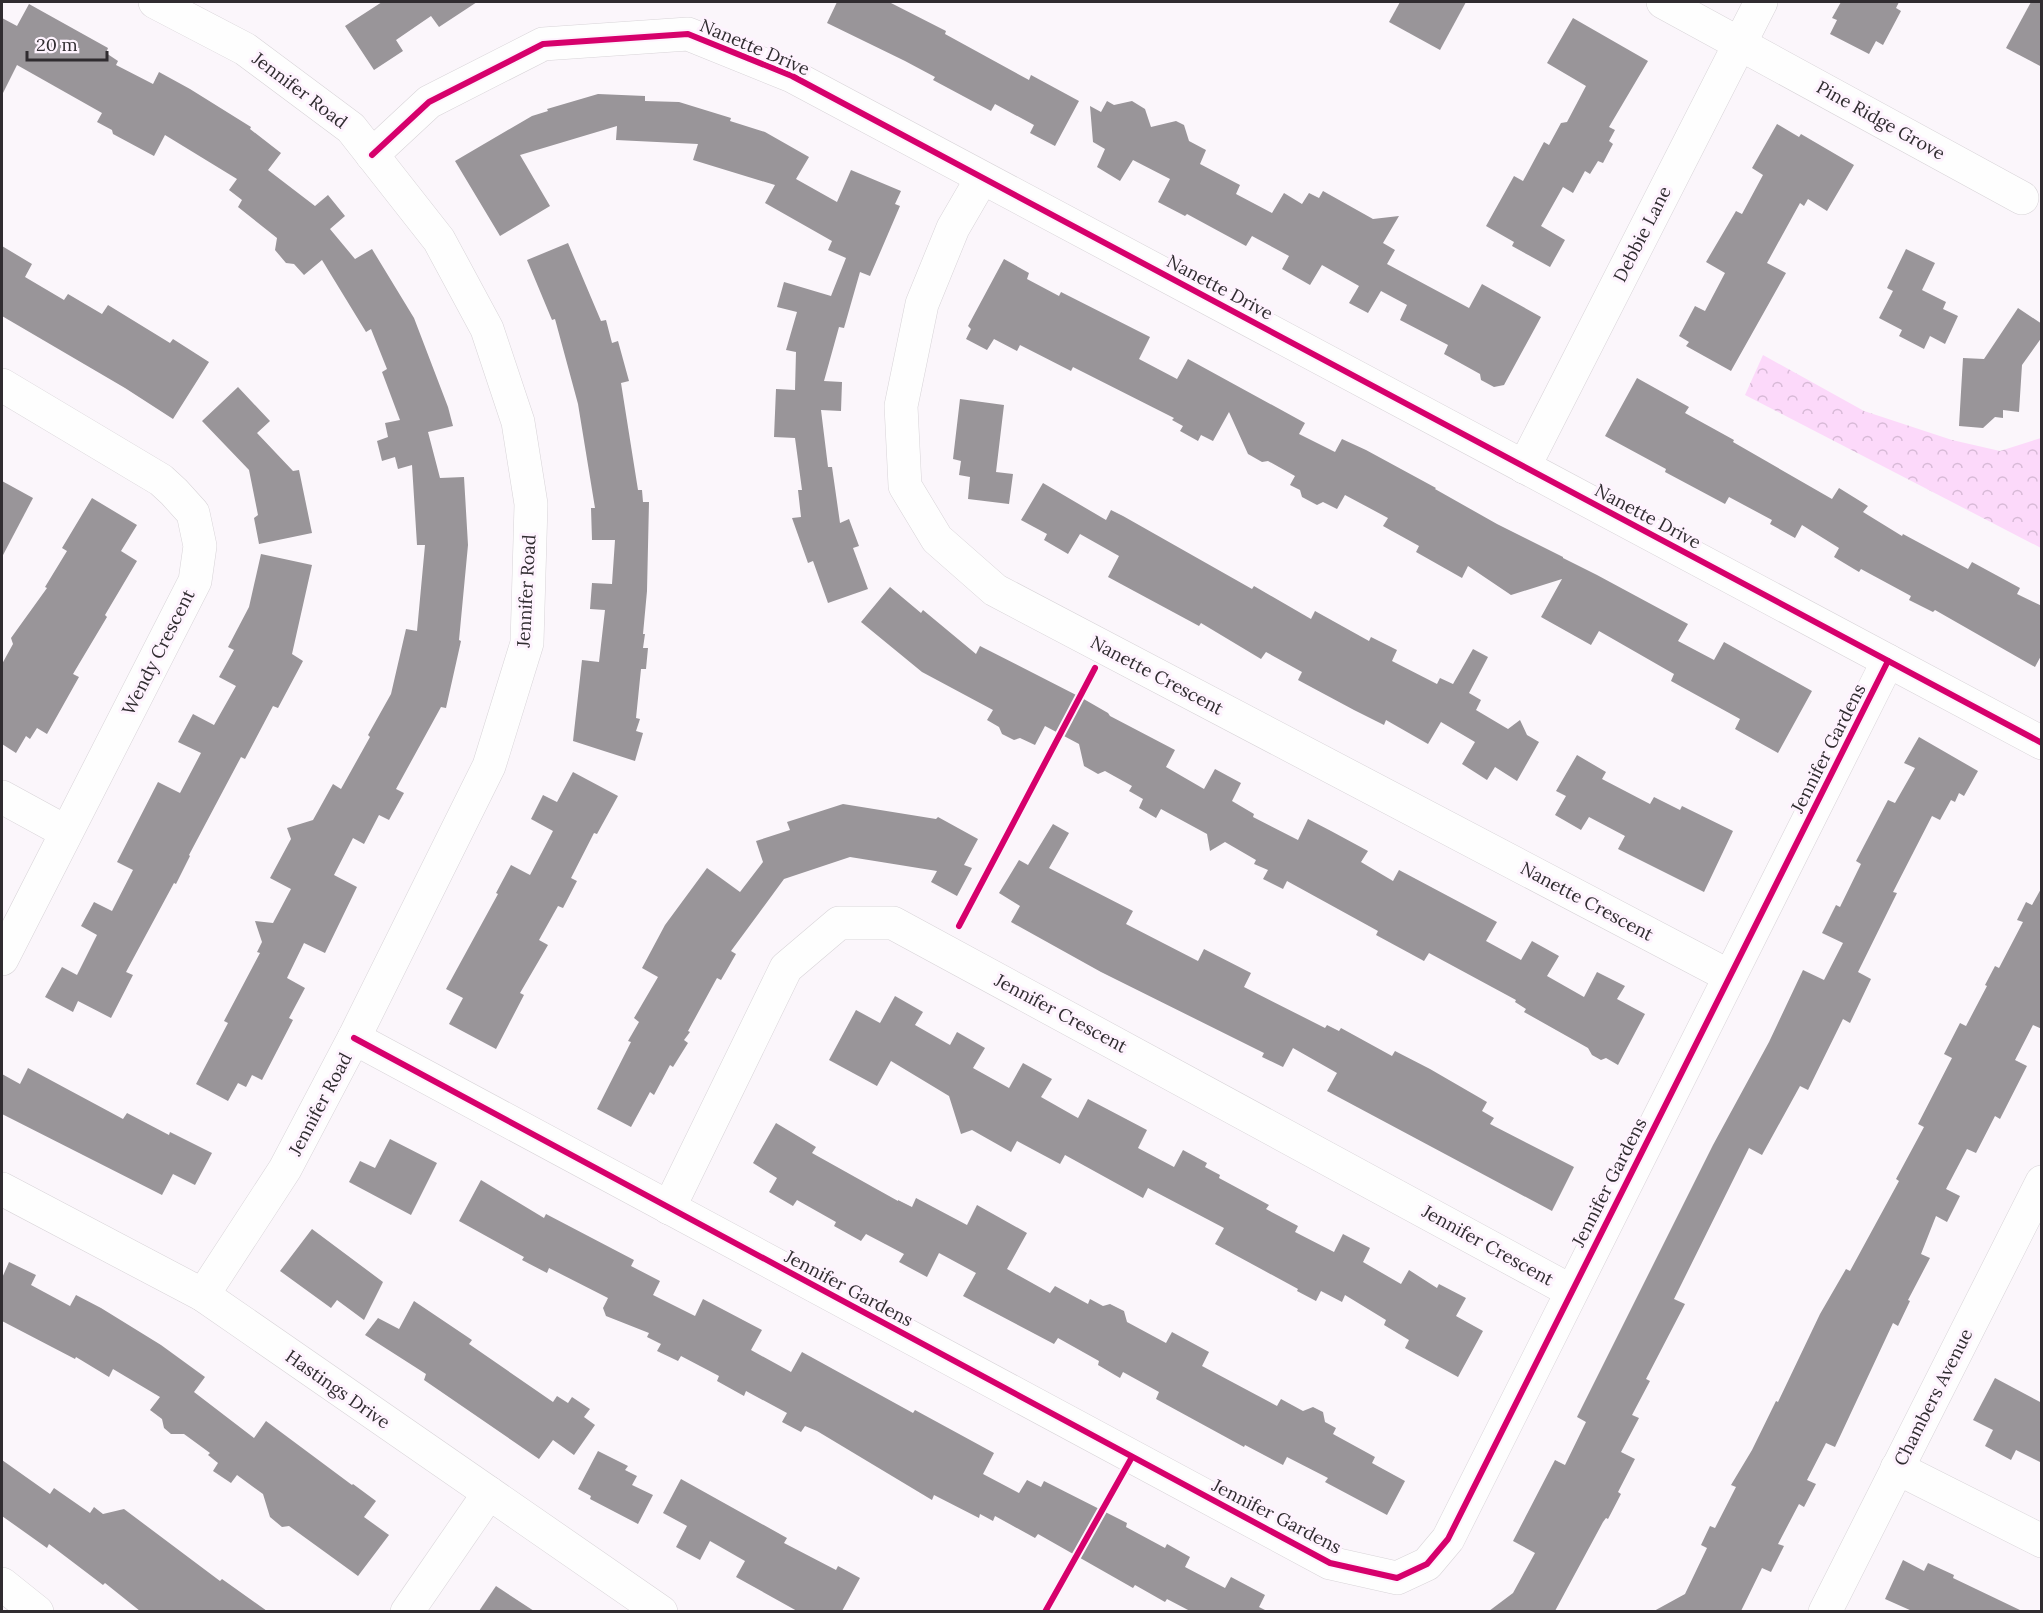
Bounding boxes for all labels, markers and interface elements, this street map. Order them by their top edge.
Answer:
street label: Nanette Drive [697,14,814,81]
scale bar [27,24,106,62]
text: 20 m [36,33,78,56]
street label: Jennifer Road [247,46,352,133]
street label: Pine Ridge Grove [1813,75,1950,165]
street label: Debbie Lane [1608,182,1676,286]
street label: Nanette Drive [1163,249,1277,325]
street label: Nanette Drive [1591,478,1705,554]
street label: Jennifer Road [512,534,540,649]
street label: Wendy Crescent [116,585,200,719]
street label: Nanette Crescent [1087,630,1227,720]
street label: Jennifer Gardens [1785,680,1870,817]
street label: Nanette Crescent [1517,856,1657,946]
street label: Jennifer Crescent [990,968,1131,1058]
street label: Jennifer Road [283,1048,357,1160]
street label: Jennifer Gardens [1566,1114,1651,1251]
street label: Jennifer Crescent [1417,1199,1558,1291]
street label: Jennifer Gardens [780,1244,917,1331]
street label: Chambers Avenue [1888,1324,1978,1469]
street label: Hastings Drive [281,1344,395,1434]
street label: Jennifer Gardens [1208,1473,1345,1558]

